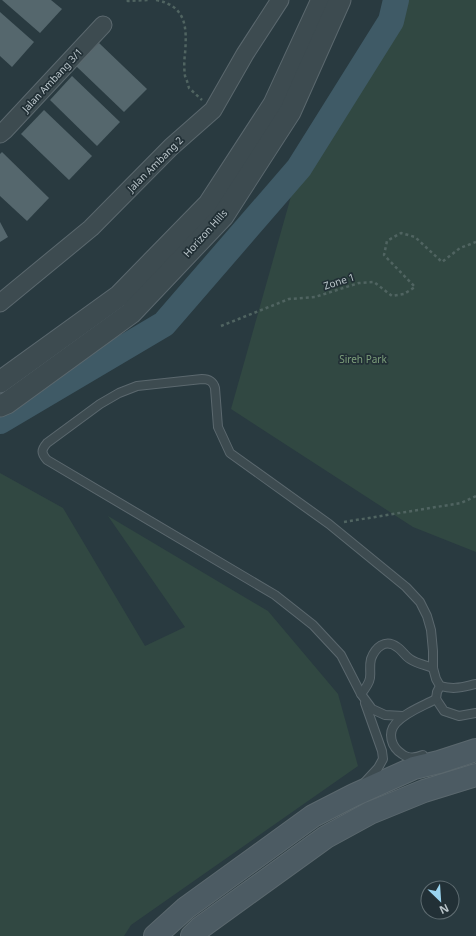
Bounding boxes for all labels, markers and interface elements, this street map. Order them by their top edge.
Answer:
street label: Jalan Ambang 3/1 [18,45,85,116]
street label: Jalan Ambang 2 [123,133,186,196]
street label: Horizon Hills [180,206,230,260]
street label: Zone 1 [322,269,356,293]
park label: Sireh Park [339,352,387,366]
north arrow [420,880,460,920]
text: N [437,901,452,918]

